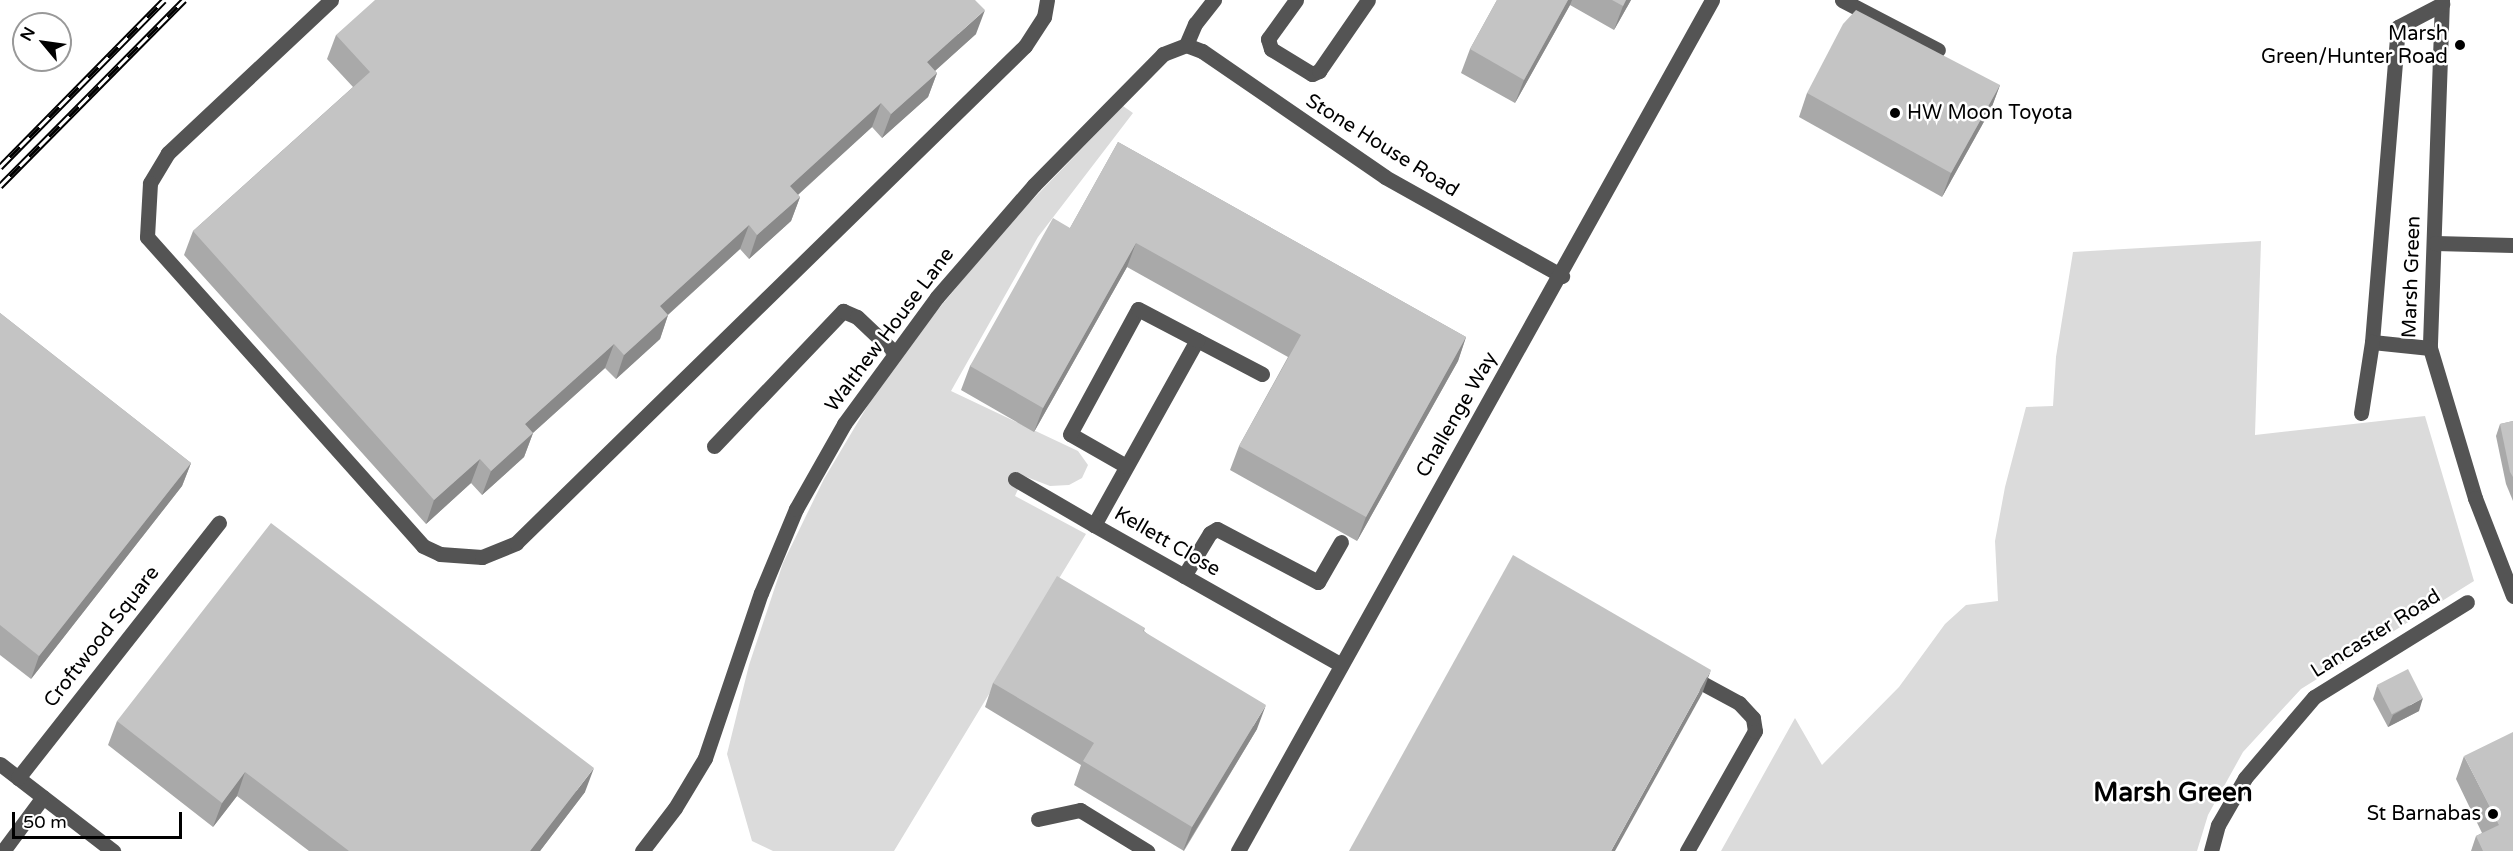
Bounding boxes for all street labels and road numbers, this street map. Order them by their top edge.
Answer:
street label: Stone House Road [1301,89,1463,203]
street label: Marsh Green [2398,215,2426,339]
street label: Walthew House Lane [820,243,960,417]
street label: Challenge Way [1411,348,1503,482]
street label: Kellett Close [1110,502,1224,582]
street label: Croftwood Square [39,561,165,713]
street label: Lancaster Road [2307,585,2445,683]

